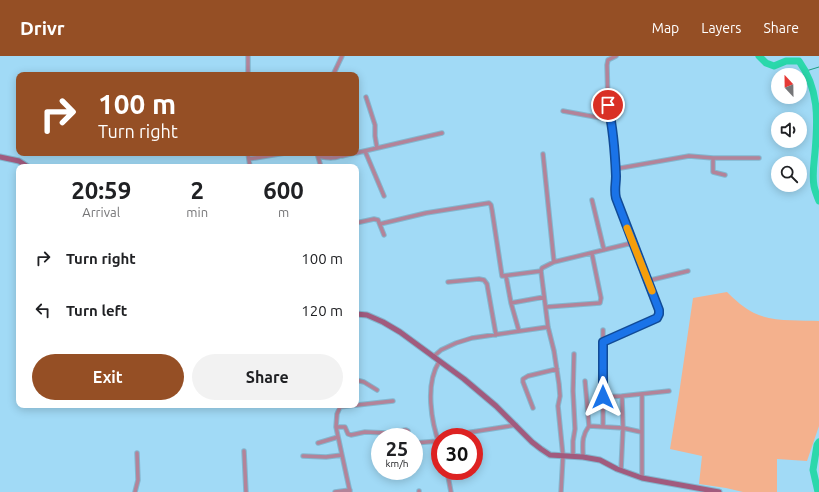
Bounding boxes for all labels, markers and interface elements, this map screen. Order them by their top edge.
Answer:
text: Drivr [20,17,65,39]
text: Map [652,20,679,36]
text: Layers [701,20,741,36]
text: Share [763,20,799,36]
north arrow [771,68,807,104]
map controls [771,68,807,192]
icon: right [32,88,84,140]
text: 100 m [98,88,176,119]
pin [591,88,625,122]
icon: arrive [597,94,619,116]
button: sound [771,112,807,148]
text: Turn right [98,121,178,141]
button: search [771,156,807,192]
text: 20:59 [71,177,131,204]
text: 2 [190,177,204,204]
text: 600 [263,177,304,204]
text: Arrival [82,205,120,219]
text: min [186,205,208,219]
text: m [278,205,289,219]
icon: right [32,247,54,269]
text: Turn right [66,250,136,267]
text: 100 m [301,250,343,267]
icon: left [32,299,54,321]
text: Turn left [66,302,127,319]
text: 120 m [301,302,343,319]
button: Exit [32,354,184,400]
button: Share [192,354,343,400]
position arrow [582,376,624,418]
speed limit sign: 30 [431,428,483,480]
text: 25 [386,437,408,460]
text: km/h [385,458,409,469]

